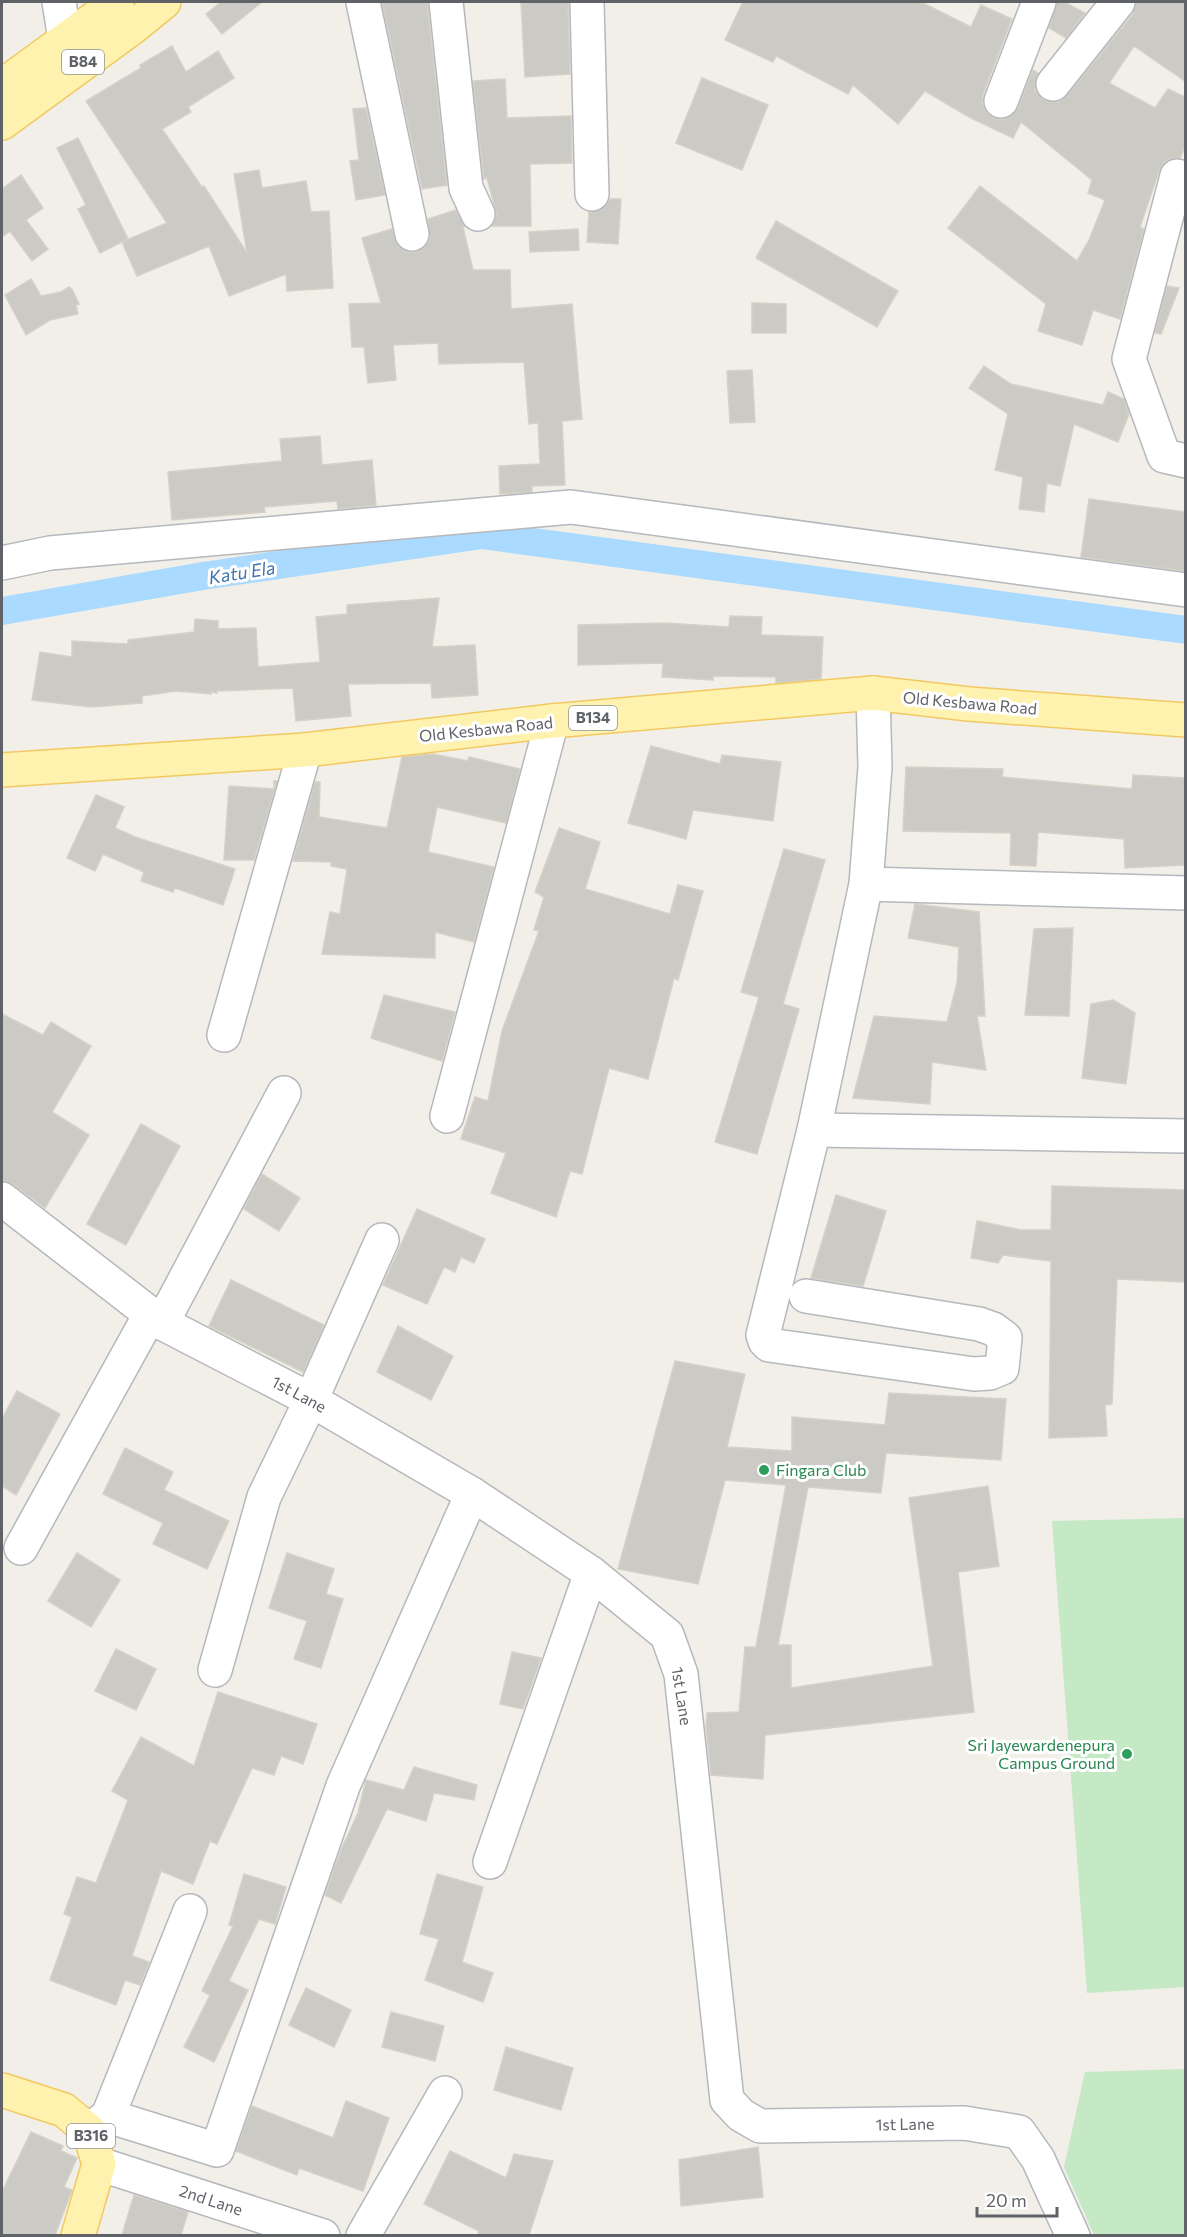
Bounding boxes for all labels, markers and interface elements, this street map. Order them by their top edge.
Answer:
road number: B84 [62,50,104,74]
water label: Katu Ela [207,556,277,588]
street label: Old Kesbawa Road [902,687,1038,718]
road number: B134 [569,706,617,730]
street label: Old Kesbawa Road [418,712,554,745]
street label: 1st Lane [269,1371,330,1416]
place label: Fingara Club [776,1460,866,1479]
marker: Fingara Club [757,1463,771,1477]
street label: 1st Lane [669,1665,696,1726]
place label: Sri Jayewardenepura Campus Ground [968,1735,1115,1772]
marker: Sri Jayewardenepura Campus Ground [1120,1747,1134,1761]
street label: 1st Lane [875,2113,935,2134]
road number: B316 [67,2124,115,2148]
street label: 2nd Lane [177,2180,245,2219]
scale bar [977,2180,1056,2218]
text: 20 m [986,2189,1027,2211]

